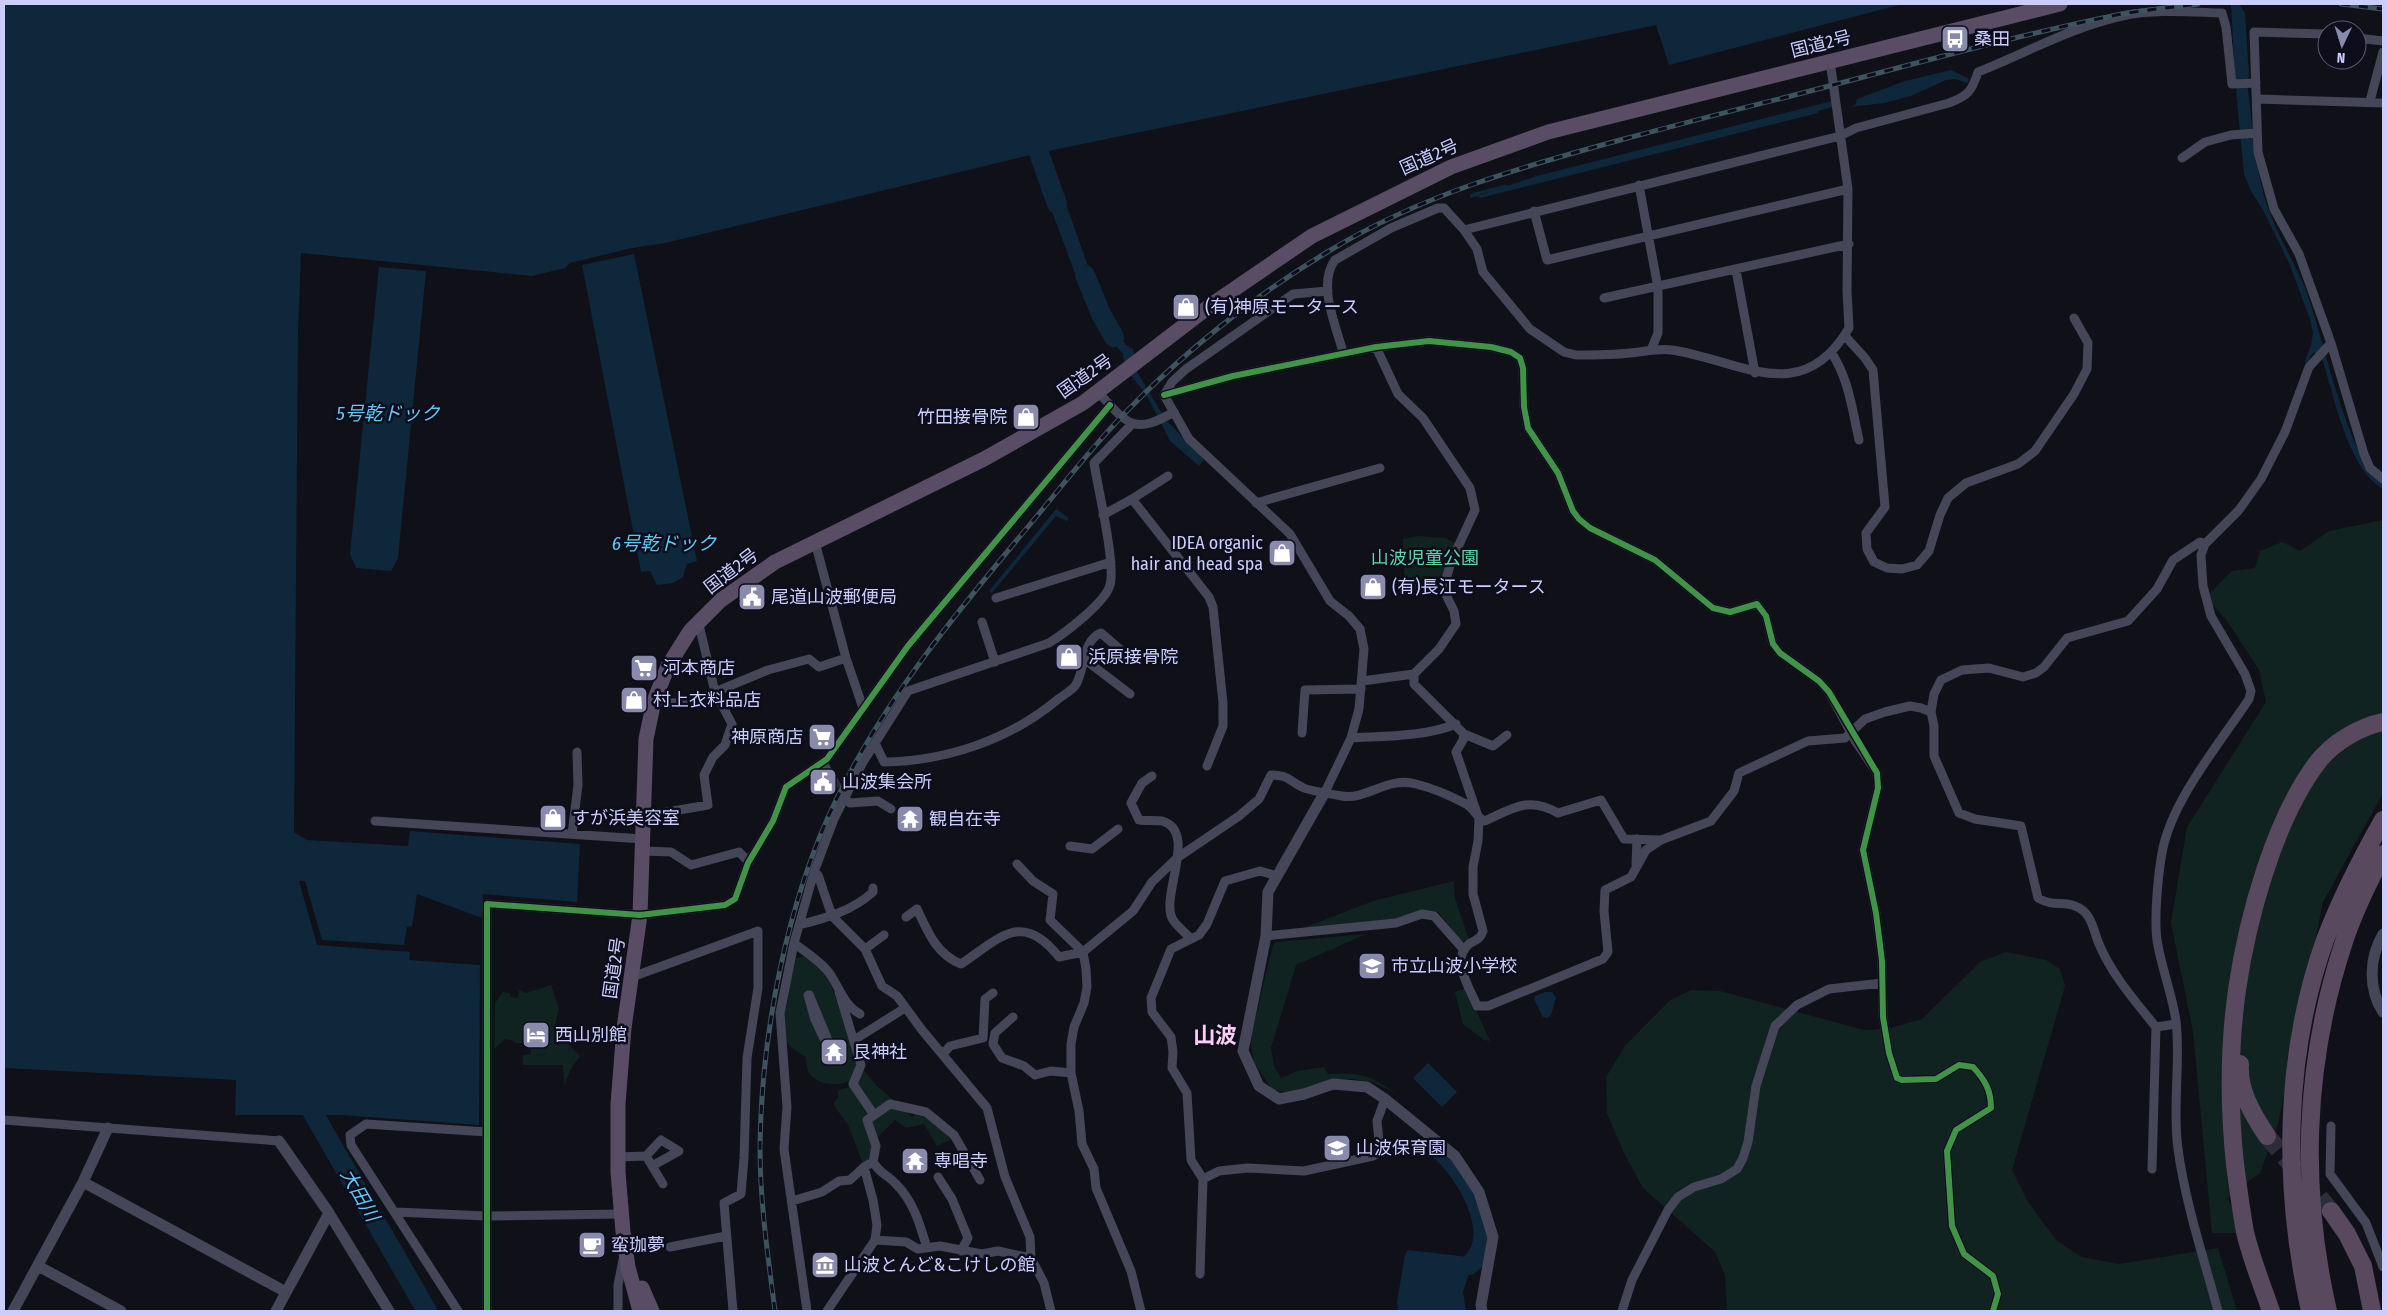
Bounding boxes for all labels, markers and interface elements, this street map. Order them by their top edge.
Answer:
north arrow [2317,20,2367,70]
bus stop icon: 桑田 [1940,24,1970,54]
street label: 国道2号 [1788,26,1854,62]
place label: 桑田 [1974,28,2010,50]
text: N [2336,49,2346,66]
street label: 国道2号 [1396,134,1462,180]
shop icon: (有)神原モータース [1171,292,1201,322]
place label: (有)神原モータース [1205,296,1359,318]
street label: 国道2号 [1053,349,1117,403]
water label: 5号乾ドック [335,402,441,425]
shop icon: 竹田接骨院 [1011,402,1041,432]
place label: 竹田接骨院 [917,406,1007,428]
water label: 6号乾ドック [612,532,717,555]
place label: IDEA organic hair and head spa [1131,532,1263,575]
shop icon: IDEA organic hair and head spa [1267,538,1297,568]
street label: 国道2号 [700,544,762,598]
park label: 山波児童公園 [1371,547,1479,569]
shop icon: (有)長江モータース [1358,572,1388,602]
place label: (有)長江モータース [1392,576,1546,598]
public building icon: 尾道山波郵便局 [737,582,767,612]
place label: 尾道山波郵便局 [771,586,897,608]
shop icon: 浜原接骨院 [1054,642,1084,672]
place label: 浜原接骨院 [1088,646,1178,668]
supermarket icon: 河本商店 [629,653,659,683]
place label: 河本商店 [663,657,735,679]
shop icon: 村上衣料品店 [619,685,649,715]
place label: 村上衣料品店 [653,689,761,711]
supermarket icon: 神原商店 [807,722,837,752]
place label: 神原商店 [731,726,803,748]
public building icon: 山波集会所 [808,767,838,797]
place label: 山波集会所 [842,771,932,793]
shop icon: すが浜美容室 [538,803,568,833]
temple icon: 観自在寺 [895,804,925,834]
place label: すが浜美容室 [572,807,680,829]
place label: 観自在寺 [929,808,1001,830]
street label: 国道2号 [599,936,629,1000]
school or university icon: 市立山波小学校 [1357,951,1387,981]
place label: 市立山波小学校 [1391,955,1517,977]
hotel icon: 西山別館 [521,1020,551,1050]
district label: 山波 [1193,1022,1237,1049]
place label: 西山別館 [555,1024,627,1046]
temple icon: 艮神社 [819,1037,849,1067]
place label: 艮神社 [853,1041,907,1063]
school or university icon: 山波保育園 [1322,1133,1352,1163]
place label: 山波保育園 [1356,1137,1446,1159]
temple icon: 専唱寺 [900,1146,930,1176]
place label: 専唱寺 [934,1150,988,1172]
water label: 大田川 [336,1165,385,1227]
cafe icon: 蛮珈夢 [577,1230,607,1260]
place label: 蛮珈夢 [611,1234,665,1256]
museum icon: 山波とんど&こけしの館 [810,1250,840,1280]
place label: 山波とんど&こけしの館 [844,1254,1035,1276]

